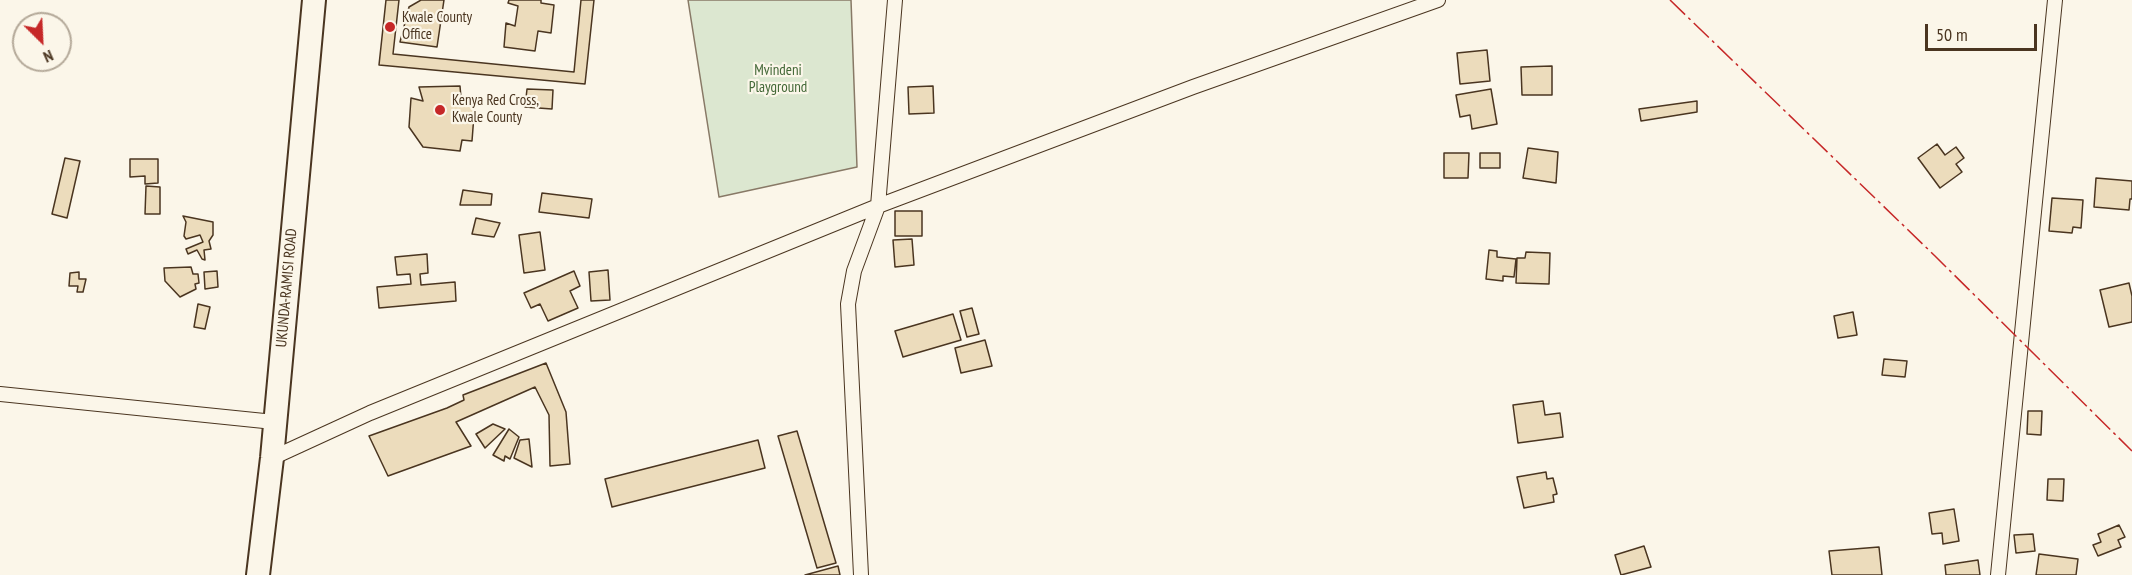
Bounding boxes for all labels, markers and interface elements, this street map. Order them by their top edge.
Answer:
place label: Kwale County Office [402,9,472,44]
north arrow [12,12,72,72]
scale bar [1928,12,2040,50]
marker: Kwale County Office [383,20,397,34]
text: 50 m [1936,23,1968,46]
text: N [41,46,57,68]
park label: Mvindeni Playground [749,62,807,97]
place label: Kenya Red Cross, Kwale County [452,92,539,127]
marker: Kenya Red Cross, Kwale County [433,103,447,117]
street label: UKUNDA-RAMISI ROAD [273,228,301,348]

